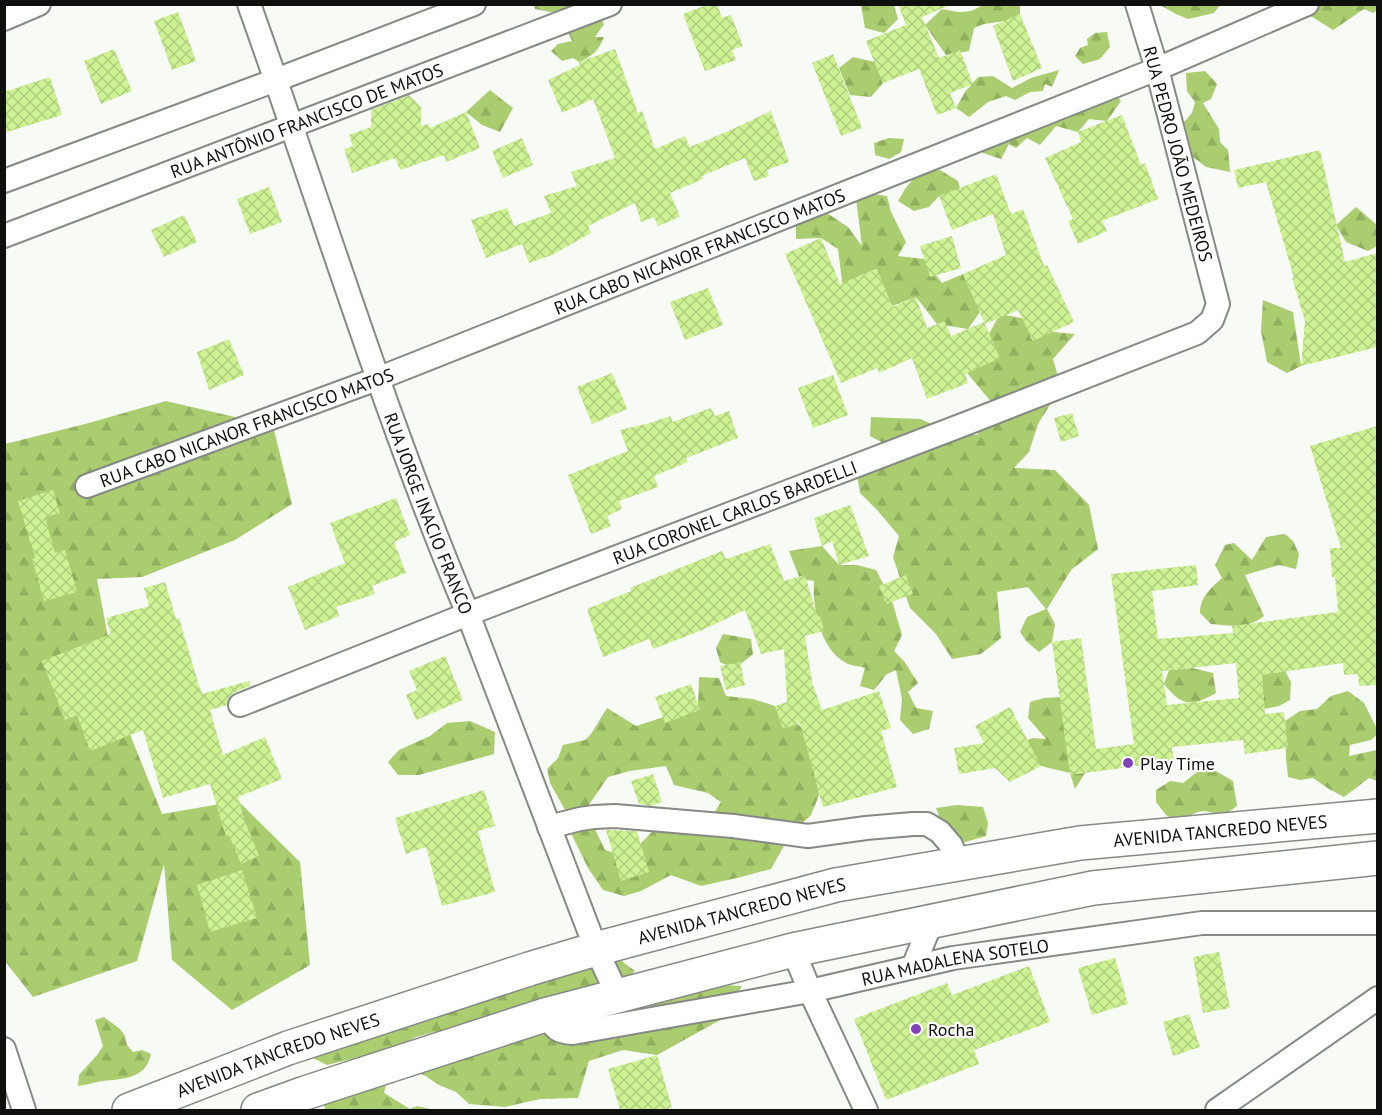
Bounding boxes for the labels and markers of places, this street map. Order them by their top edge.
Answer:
place label: Play Time [1140,752,1215,775]
marker: Play Time [1121,756,1135,770]
place label: Rocha [928,1018,974,1041]
marker: Rocha [909,1022,923,1036]

